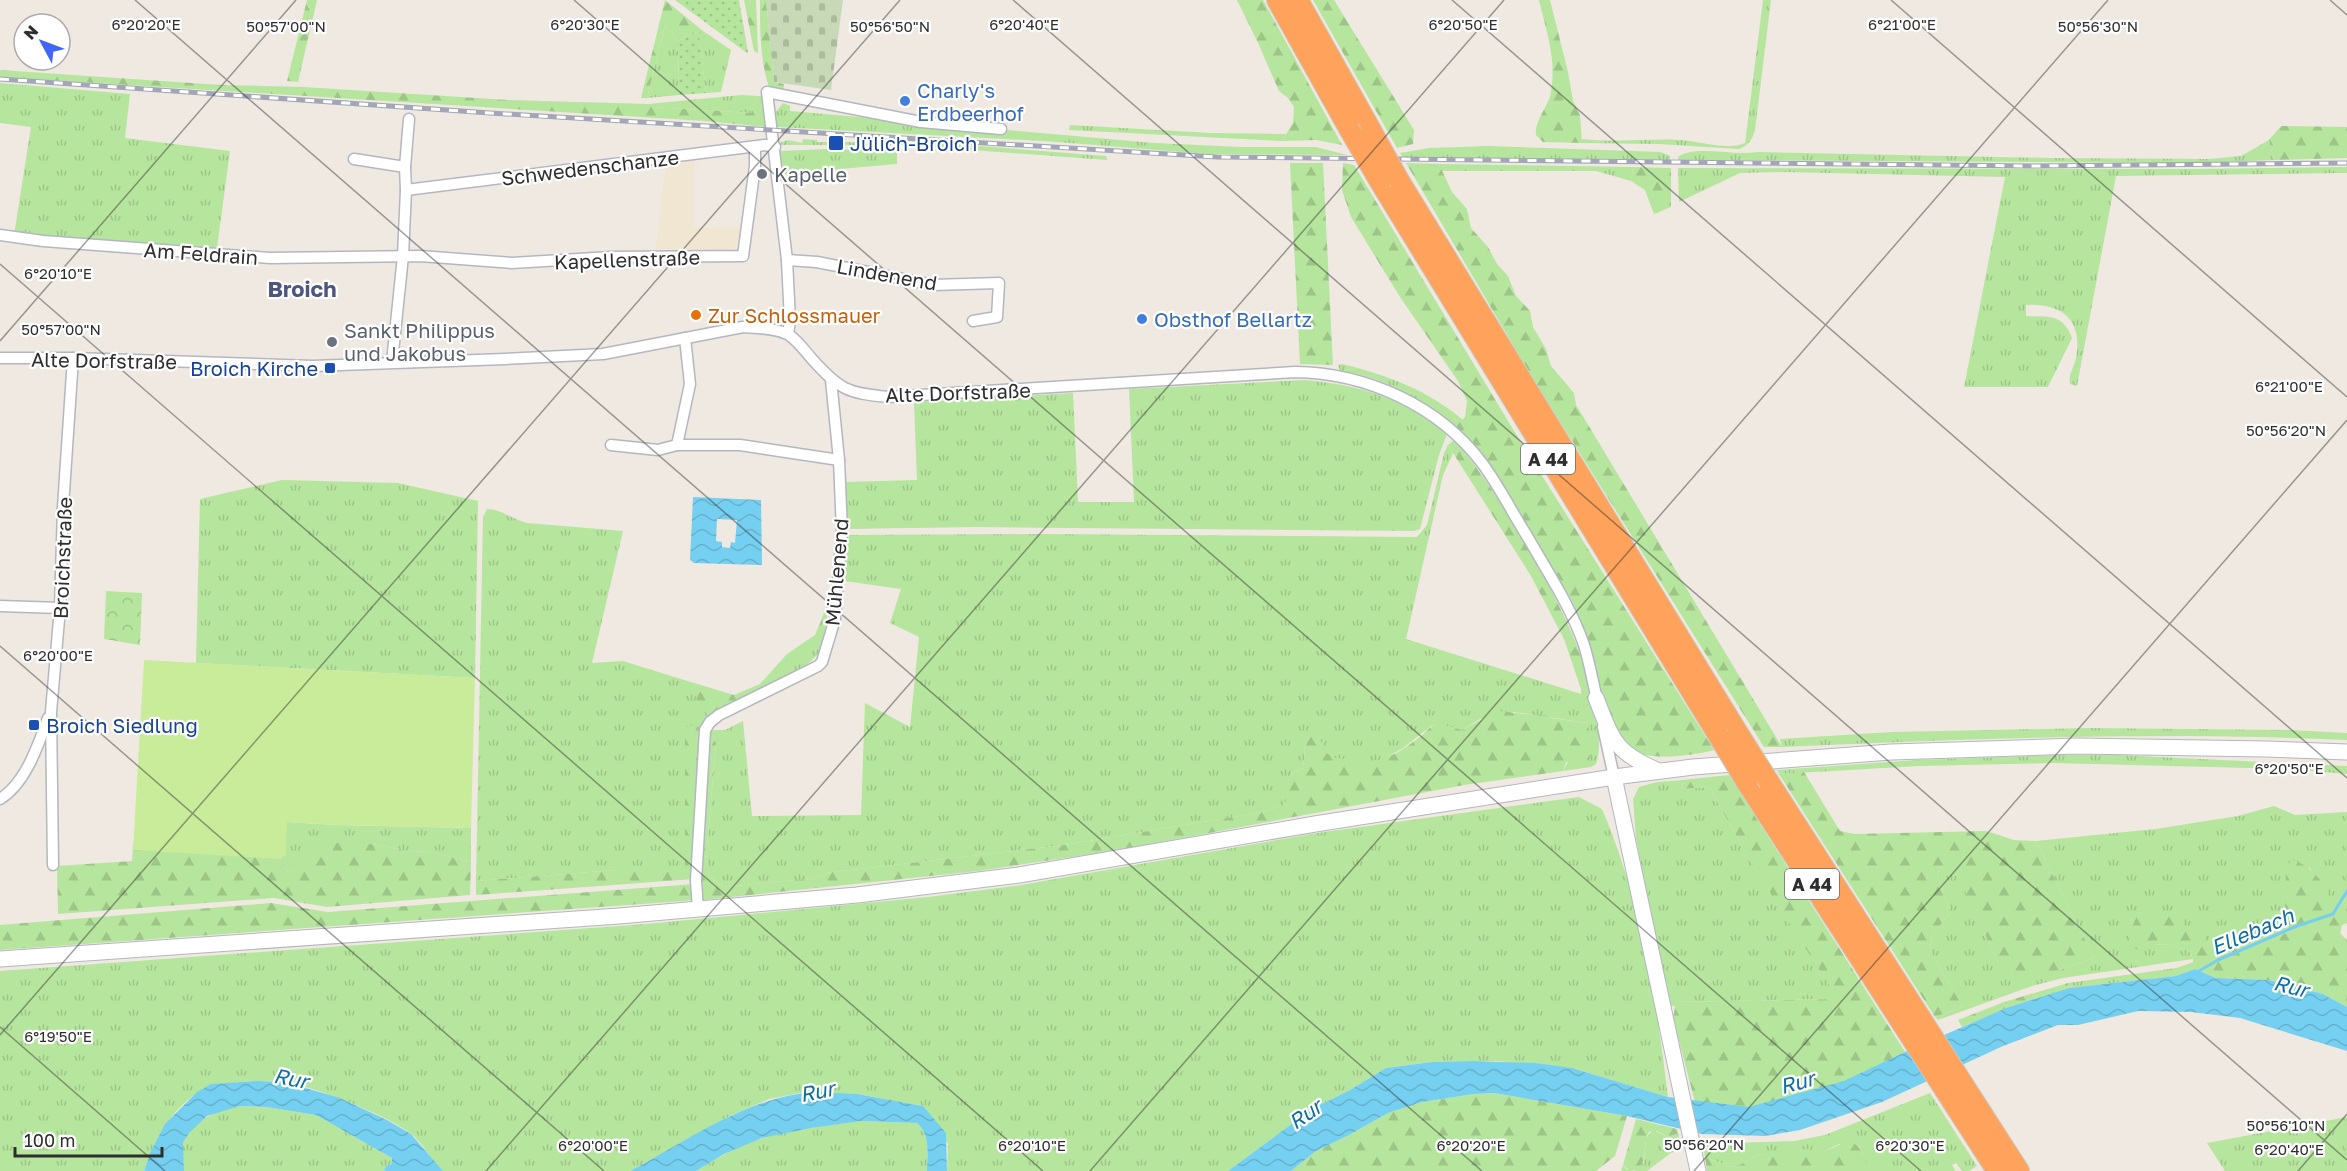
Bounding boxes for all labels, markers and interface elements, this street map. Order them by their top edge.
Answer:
north arrow [12,12,72,72]
text: 6°20'20"E [111,15,181,33]
text: 6°20'30"E [550,15,620,33]
text: 6°20'40"E [989,15,1059,33]
text: 6°20'50"E [1428,15,1498,33]
text: 6°21'00"E [1868,15,1936,33]
text: 50°57'00"N [246,17,326,35]
text: 50°56'50"N [850,17,930,35]
text: 50°56'30"N [2058,17,2138,35]
text: N [19,21,42,43]
place label: Charly's Erdbeerhof [917,78,1024,125]
marker: Charly's Erdbeerhof [898,94,912,108]
place label: Jülich-Broich [850,131,977,155]
marker: Jülich-Broich [827,134,845,152]
street label: Schwedenschanze [500,144,680,190]
place label: Kapelle [774,162,847,186]
marker: Kapelle [755,167,769,181]
street label: Am Feldrain [143,237,259,269]
street label: Kapellenstraße [554,244,700,274]
street label: Lindenend [835,253,939,295]
text: 6°20'10"E [24,264,92,282]
district label: Broich [268,275,336,302]
place label: Zur Schlossmauer [708,303,881,327]
place label: Obsthof Bellartz [1154,307,1312,331]
marker: Zur Schlossmauer [689,308,703,322]
marker: Obsthof Bellartz [1135,312,1149,326]
place label: Sankt Philippus und Jakobus [344,318,495,365]
text: 50°57'00"N [21,320,101,338]
marker: Sankt Philippus und Jakobus [325,335,339,349]
street label: Alte Dorfstraße [31,347,177,373]
place label: Broich Kirche [190,356,318,380]
marker: Broich Kirche [323,361,337,375]
street label: Alte Dorfstraße [885,377,1031,407]
text: 6°21'00"E [2255,377,2323,395]
text: 50°56'20"N [2246,421,2326,439]
road number: A 44 [1521,444,1575,474]
street label: Broichstraße [48,496,76,620]
street label: Mühlenend [819,517,853,627]
text: 6°20'00"E [23,646,93,664]
place label: Broich Siedlung [46,713,198,737]
marker: Broich Siedlung [27,718,41,732]
text: 6°20'50"E [2254,759,2324,777]
road number: A 44 [1785,869,1839,899]
water label: Ellebach [2207,902,2298,960]
water label: Rur [2271,969,2314,1003]
text: 6°19'50"E [24,1027,92,1045]
water label: Rur [271,1062,313,1095]
water label: Rur [1777,1064,1820,1099]
water label: Rur [797,1074,839,1107]
water label: Rur [1283,1092,1329,1135]
text: 50°56'10"N [2247,1116,2325,1134]
scale bar [15,1120,162,1158]
text: 100 m [24,1129,75,1151]
text: 50°56'20"N [1664,1135,1744,1153]
text: 6°20'00"E [558,1136,628,1154]
text: 6°20'10"E [998,1136,1066,1154]
text: 6°20'20"E [1436,1136,1506,1154]
text: 6°20'30"E [1875,1136,1945,1154]
text: 6°20'40"E [2254,1140,2324,1158]

